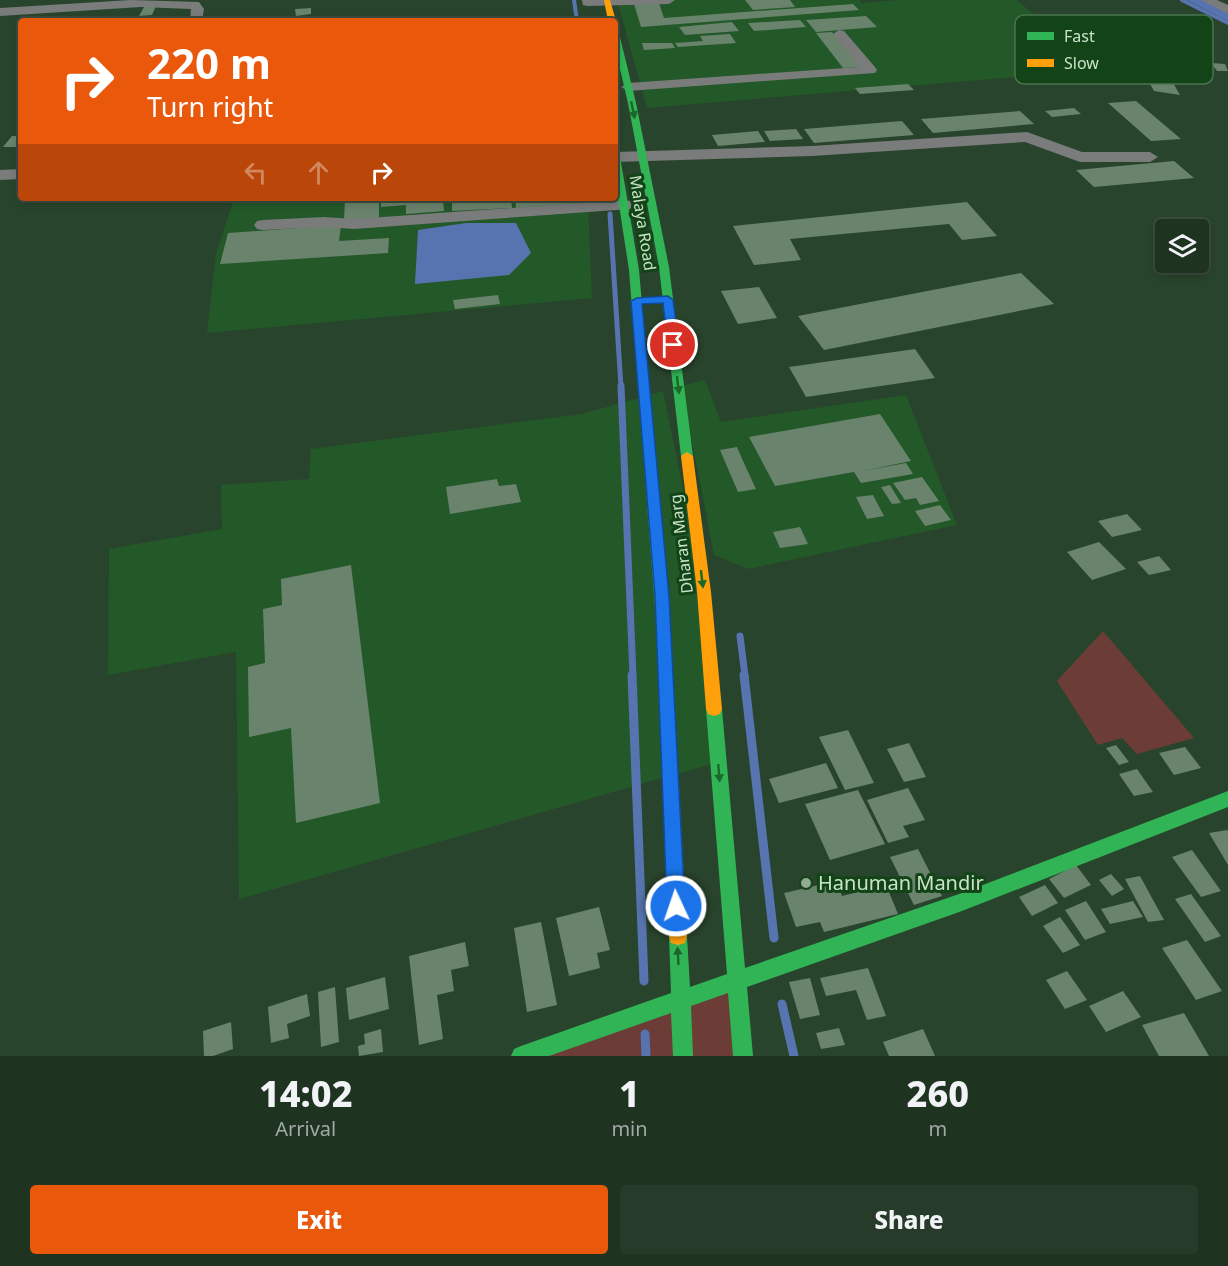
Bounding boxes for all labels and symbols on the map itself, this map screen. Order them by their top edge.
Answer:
legend [1015,15,1213,84]
text: Fast [1064,25,1095,47]
text: Slow [1064,52,1099,74]
one-way arrow [629,101,638,120]
street label: Malaya Road [625,174,661,272]
pin [647,319,698,370]
one-way arrow [674,376,683,395]
street label: Dharan Marg [664,493,698,595]
one-way arrow [697,569,707,588]
one-way arrow [714,763,724,782]
place label: Hanuman Mandir [818,869,984,896]
position arrow [644,874,708,938]
marker: Hanuman Mandir [799,876,813,890]
one-way arrow [674,946,683,965]

